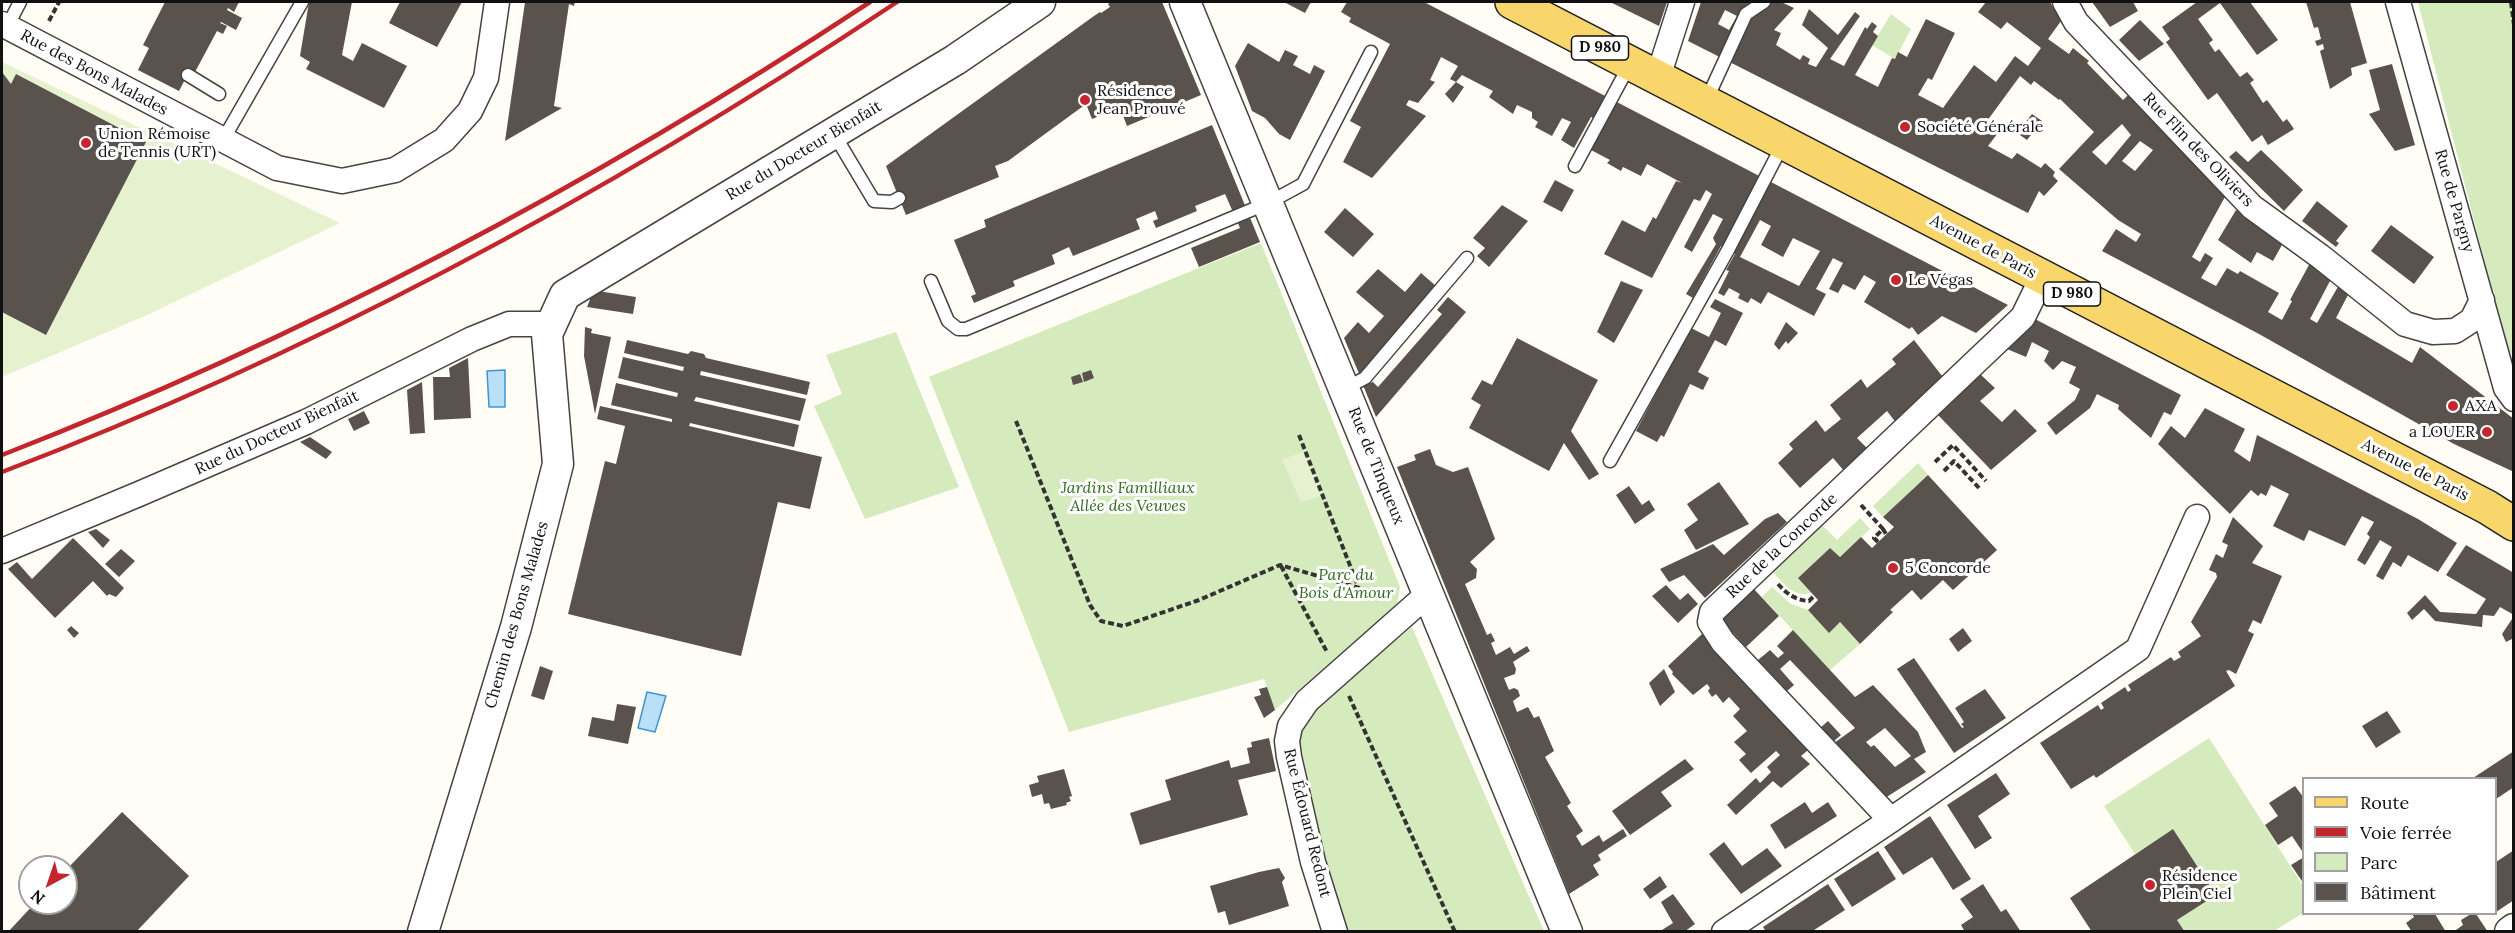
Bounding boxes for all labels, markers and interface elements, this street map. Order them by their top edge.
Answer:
street label: Rue des Bons Malades [17,26,171,120]
road number: D 980 [1572,36,1628,60]
place label: Résidence Jean Prouvé [1097,81,1186,119]
street label: Rue Flin des Oliviers [2139,89,2257,211]
marker: Résidence Jean Prouvé [1078,93,1092,107]
street label: Rue du Docteur Bienfait [723,97,885,205]
place label: Société Générale [1917,117,2043,137]
marker: Société Générale [1898,120,1912,134]
place label: Union Rémoise de Tennis (URT) [98,124,216,162]
marker: Union Rémoise de Tennis (URT) [79,136,93,150]
street label: Rue de Pargny [2430,147,2478,255]
street label: Avenue de Paris [1927,211,2039,283]
place label: Le Végas [1908,270,1973,290]
marker: Le Végas [1889,273,1903,287]
road number: D 980 [2044,282,2100,306]
street label: Rue du Docteur Bienfait [192,387,362,479]
place label: AXA [2465,396,2497,416]
marker: AXA [2446,399,2460,413]
street label: Rue de Tinqueux [1344,405,1408,527]
place label: a LOUER [2409,422,2475,442]
marker: a LOUER [2480,425,2494,439]
street label: Avenue de Paris [2358,435,2472,505]
park label: Jardins Familliaux Allée des Veuves [1061,478,1195,516]
street label: Rue de la Concorde [1722,490,1842,602]
street label: Chemin des Bons Malades [481,519,553,711]
place label: 5 Concorde [1905,558,1991,578]
marker: 5 Concorde [1886,561,1900,575]
park label: Parc du Bois d'Amour [1299,565,1393,603]
street label: Rue Édouard Redont [1279,746,1335,900]
legend [2302,777,2497,915]
text: Route [2360,791,2409,814]
text: Voie ferrée [2360,821,2452,844]
text: Parc [2360,851,2397,874]
north arrow [18,855,78,915]
place label: Résidence Plein Ciel [2162,866,2238,904]
marker: Résidence Plein Ciel [2143,878,2157,892]
text: Bâtiment [2360,881,2436,904]
text: N [27,886,49,909]

